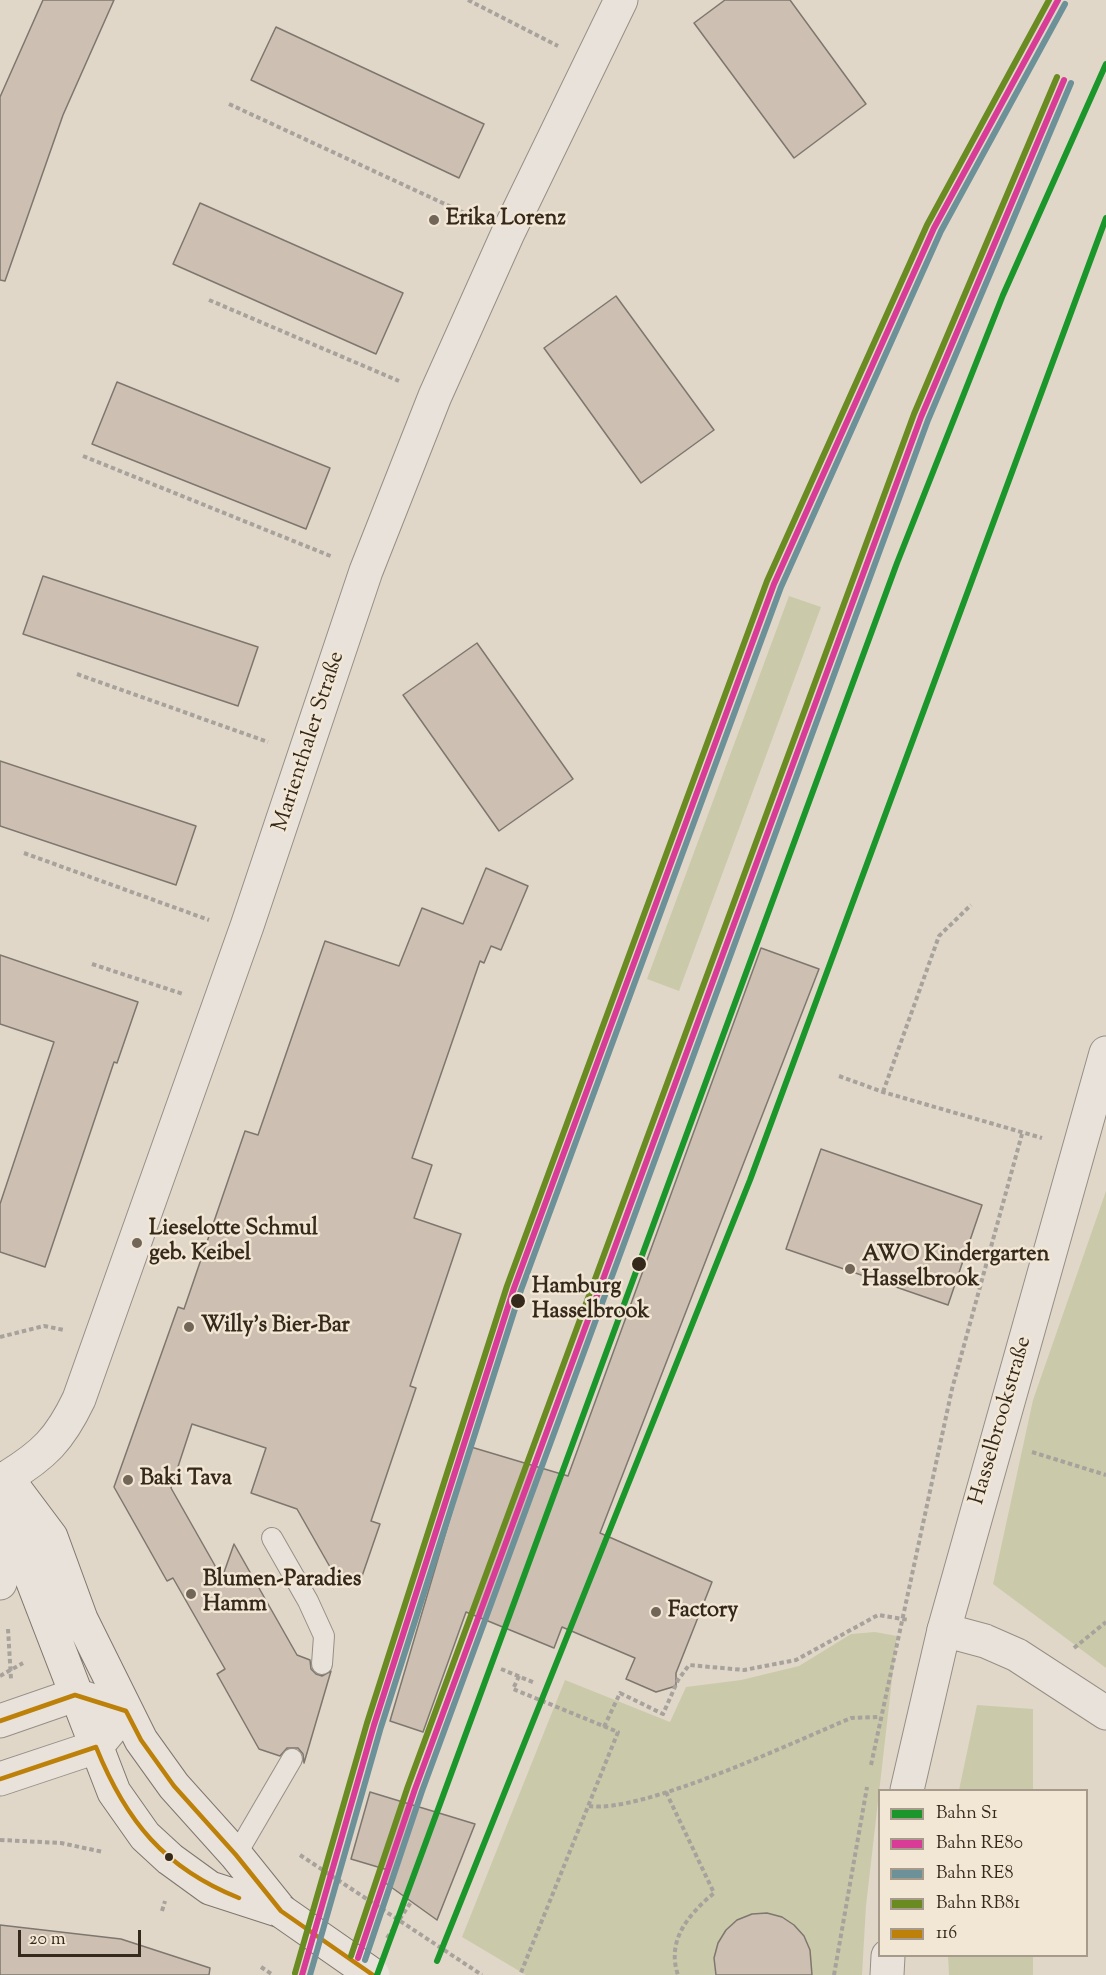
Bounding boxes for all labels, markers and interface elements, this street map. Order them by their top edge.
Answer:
place label: Erika Lorenz [446,207,566,233]
marker: Erika Lorenz [427,213,441,227]
street label: Marienthaler Straße [268,649,352,835]
place label: Lieselotte Schmul geb. Keibel [149,1217,318,1268]
marker: Lieselotte Schmul geb. Keibel [130,1236,144,1250]
place label: AWO Kindergarten Hasselbrook [862,1243,1049,1294]
unlabelled marker [630,1255,648,1273]
marker: AWO Kindergarten Hasselbrook [843,1262,857,1276]
place label: Hamburg Hasselbrook [532,1275,650,1326]
marker: Hamburg Hasselbrook [509,1292,527,1310]
place label: Willy's Bier-Bar [201,1314,350,1340]
marker: Willy's Bier-Bar [182,1320,196,1334]
street label: Hasselbrookstraße [965,1334,1039,1508]
place label: Baki Tava [140,1467,232,1493]
marker: Baki Tava [121,1473,135,1487]
place label: Blumen-Paradies Hamm [203,1568,361,1620]
marker: Blumen-Paradies Hamm [184,1587,198,1601]
place label: Factory [668,1599,738,1625]
marker: Factory [649,1605,663,1619]
legend [878,1789,1088,1957]
text: Bahn S1 [936,1801,998,1827]
text: Bahn RE80 [936,1831,1023,1857]
unlabelled marker [163,1851,175,1863]
text: Bahn RE8 [936,1861,1013,1887]
text: Bahn RB81 [936,1891,1020,1917]
scale bar [21,1918,144,1956]
text: 116 [936,1921,957,1947]
text: 20 m [29,1927,66,1953]

